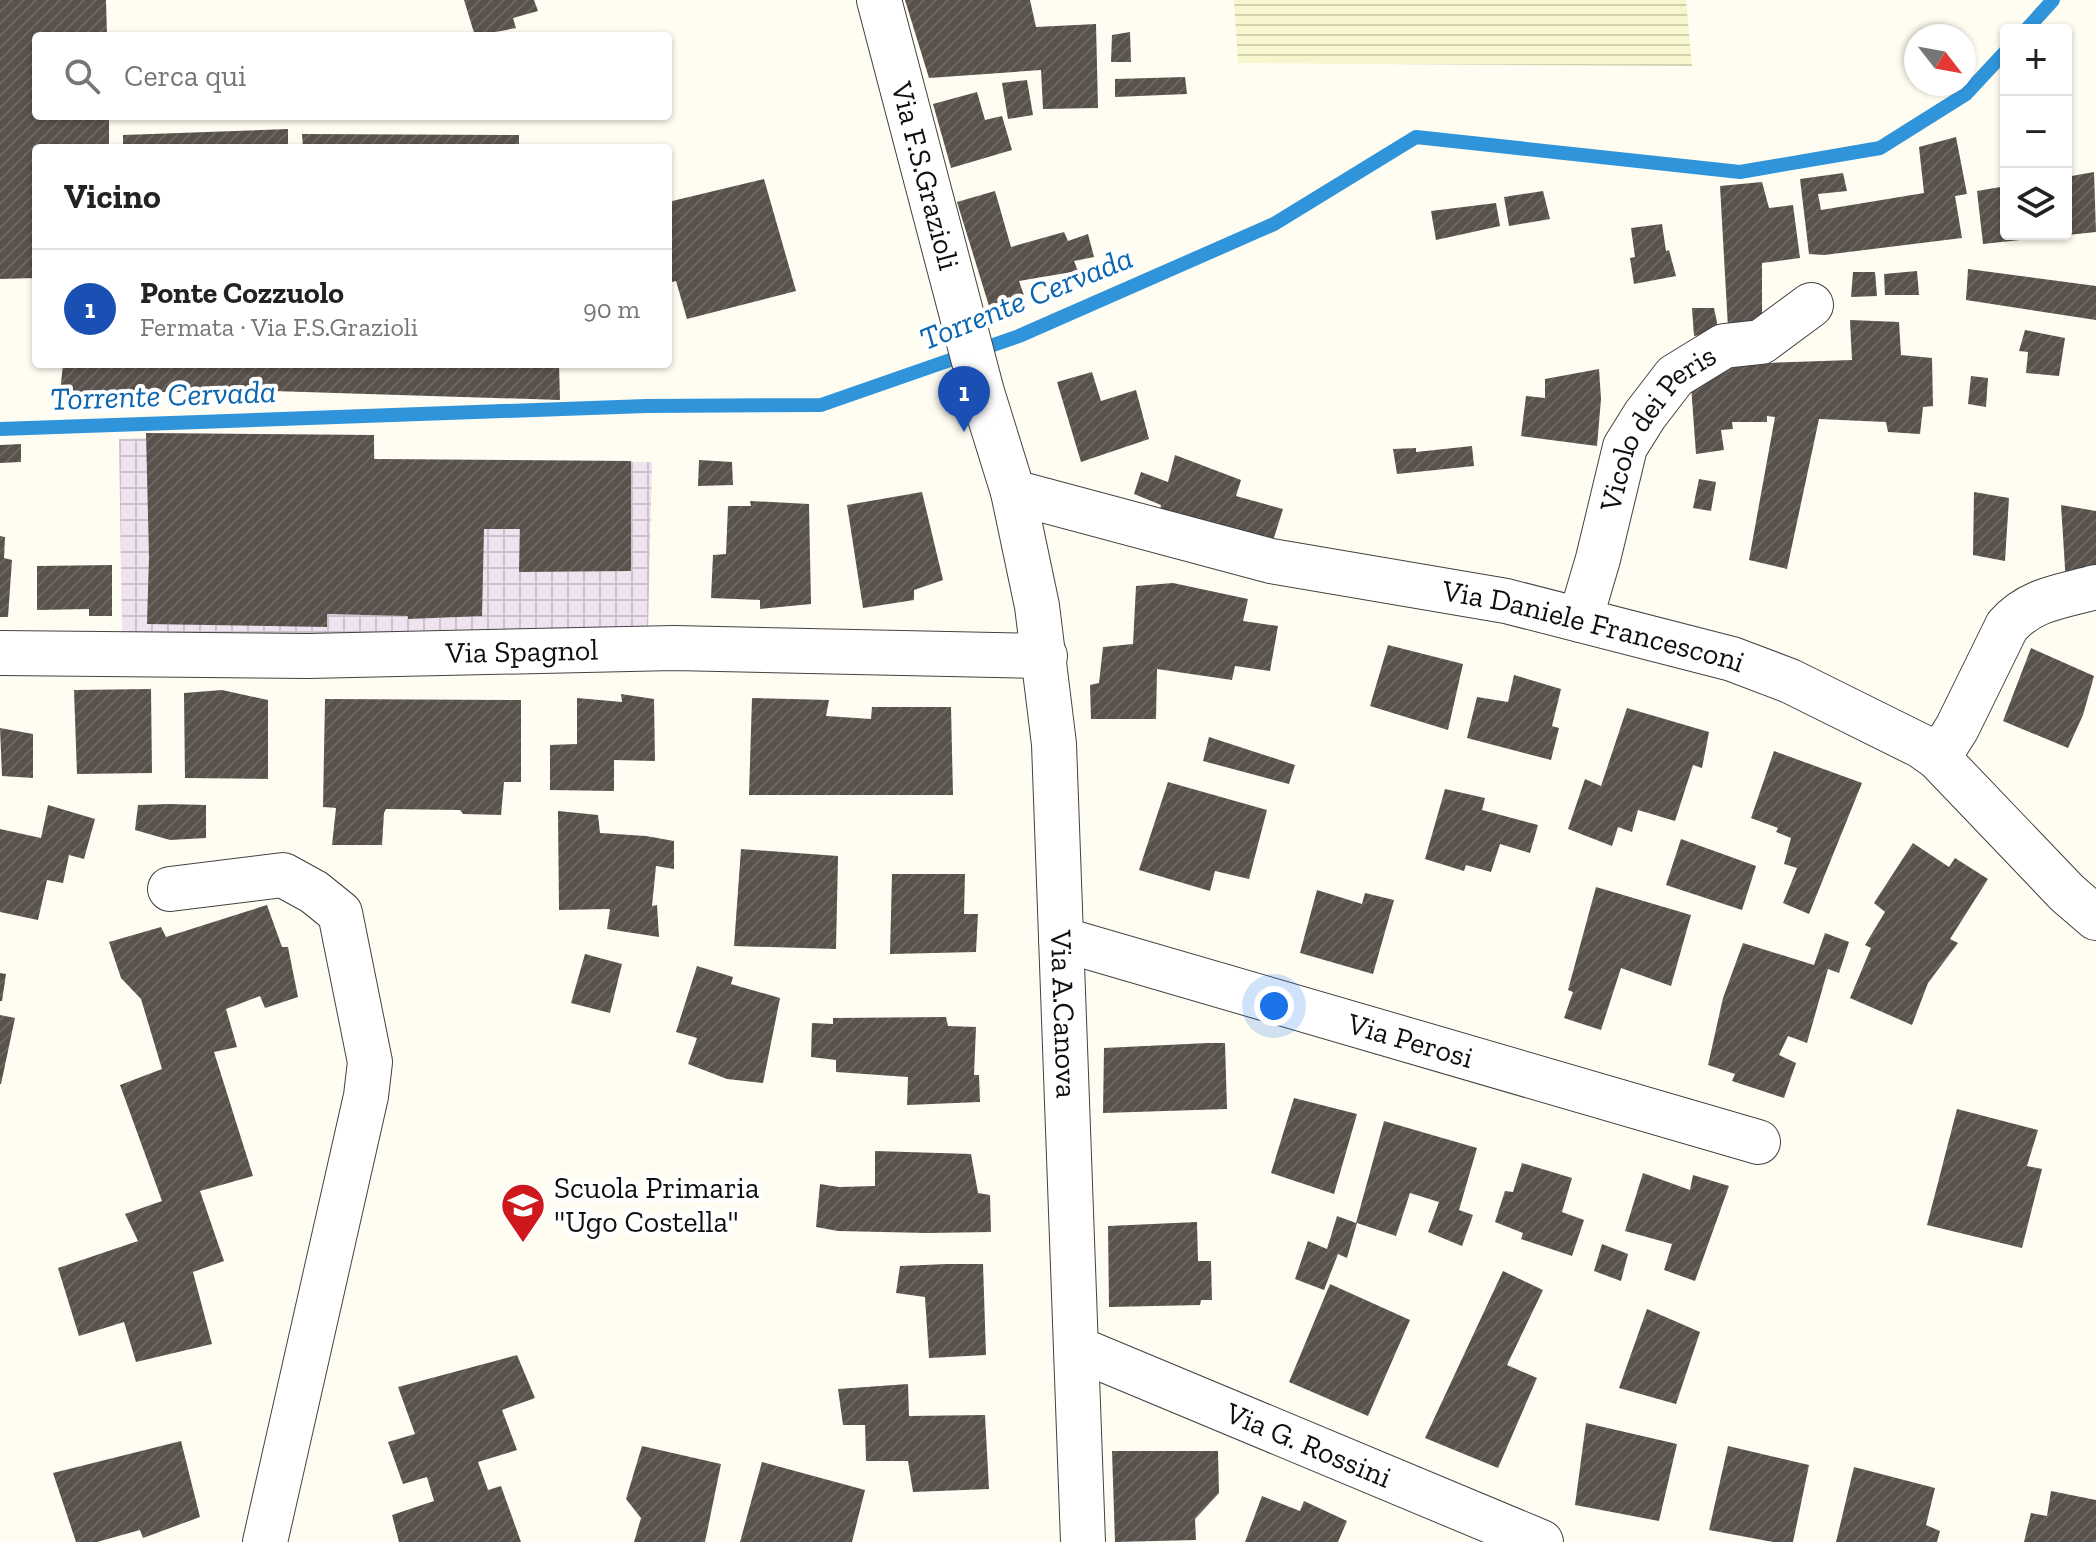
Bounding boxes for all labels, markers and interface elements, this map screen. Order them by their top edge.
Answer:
north arrow [1904,24,1976,96]
map controls [2000,24,2072,240]
button: + [2000,24,2072,96]
search box [32,32,672,120]
icon: search [60,54,104,98]
text: Cerca qui [124,58,247,94]
street label: Via F.S.Grazioli [883,77,967,274]
button: − [2000,96,2072,168]
button: layers [2000,168,2072,240]
text: Vicino [64,176,161,217]
water label: Torrente Cervada [914,238,1138,358]
text: Ponte Cozzuolo [140,275,344,311]
text: 1 [85,293,95,325]
text: 90 m [583,293,640,325]
text: Fermata · Via F.S.Grazioli [140,311,418,343]
street label: Vicolo dei Peris [1592,337,1723,516]
pin: 1 [938,366,990,432]
water label: Torrente Cervada [49,372,277,418]
street label: Via Daniele Francesconi [1439,572,1750,680]
street label: Via Spagnol [444,632,599,671]
street label: Via A.Canova [1043,928,1085,1099]
your location [1254,986,1294,1026]
street label: Via Perosi [1343,1005,1477,1076]
place label: Scuola Primaria "Ugo Costella" [554,1170,759,1240]
school or university icon: Scuola Primaria "Ugo Costella" [499,1181,547,1244]
street label: Via G. Rossini [1220,1394,1397,1496]

